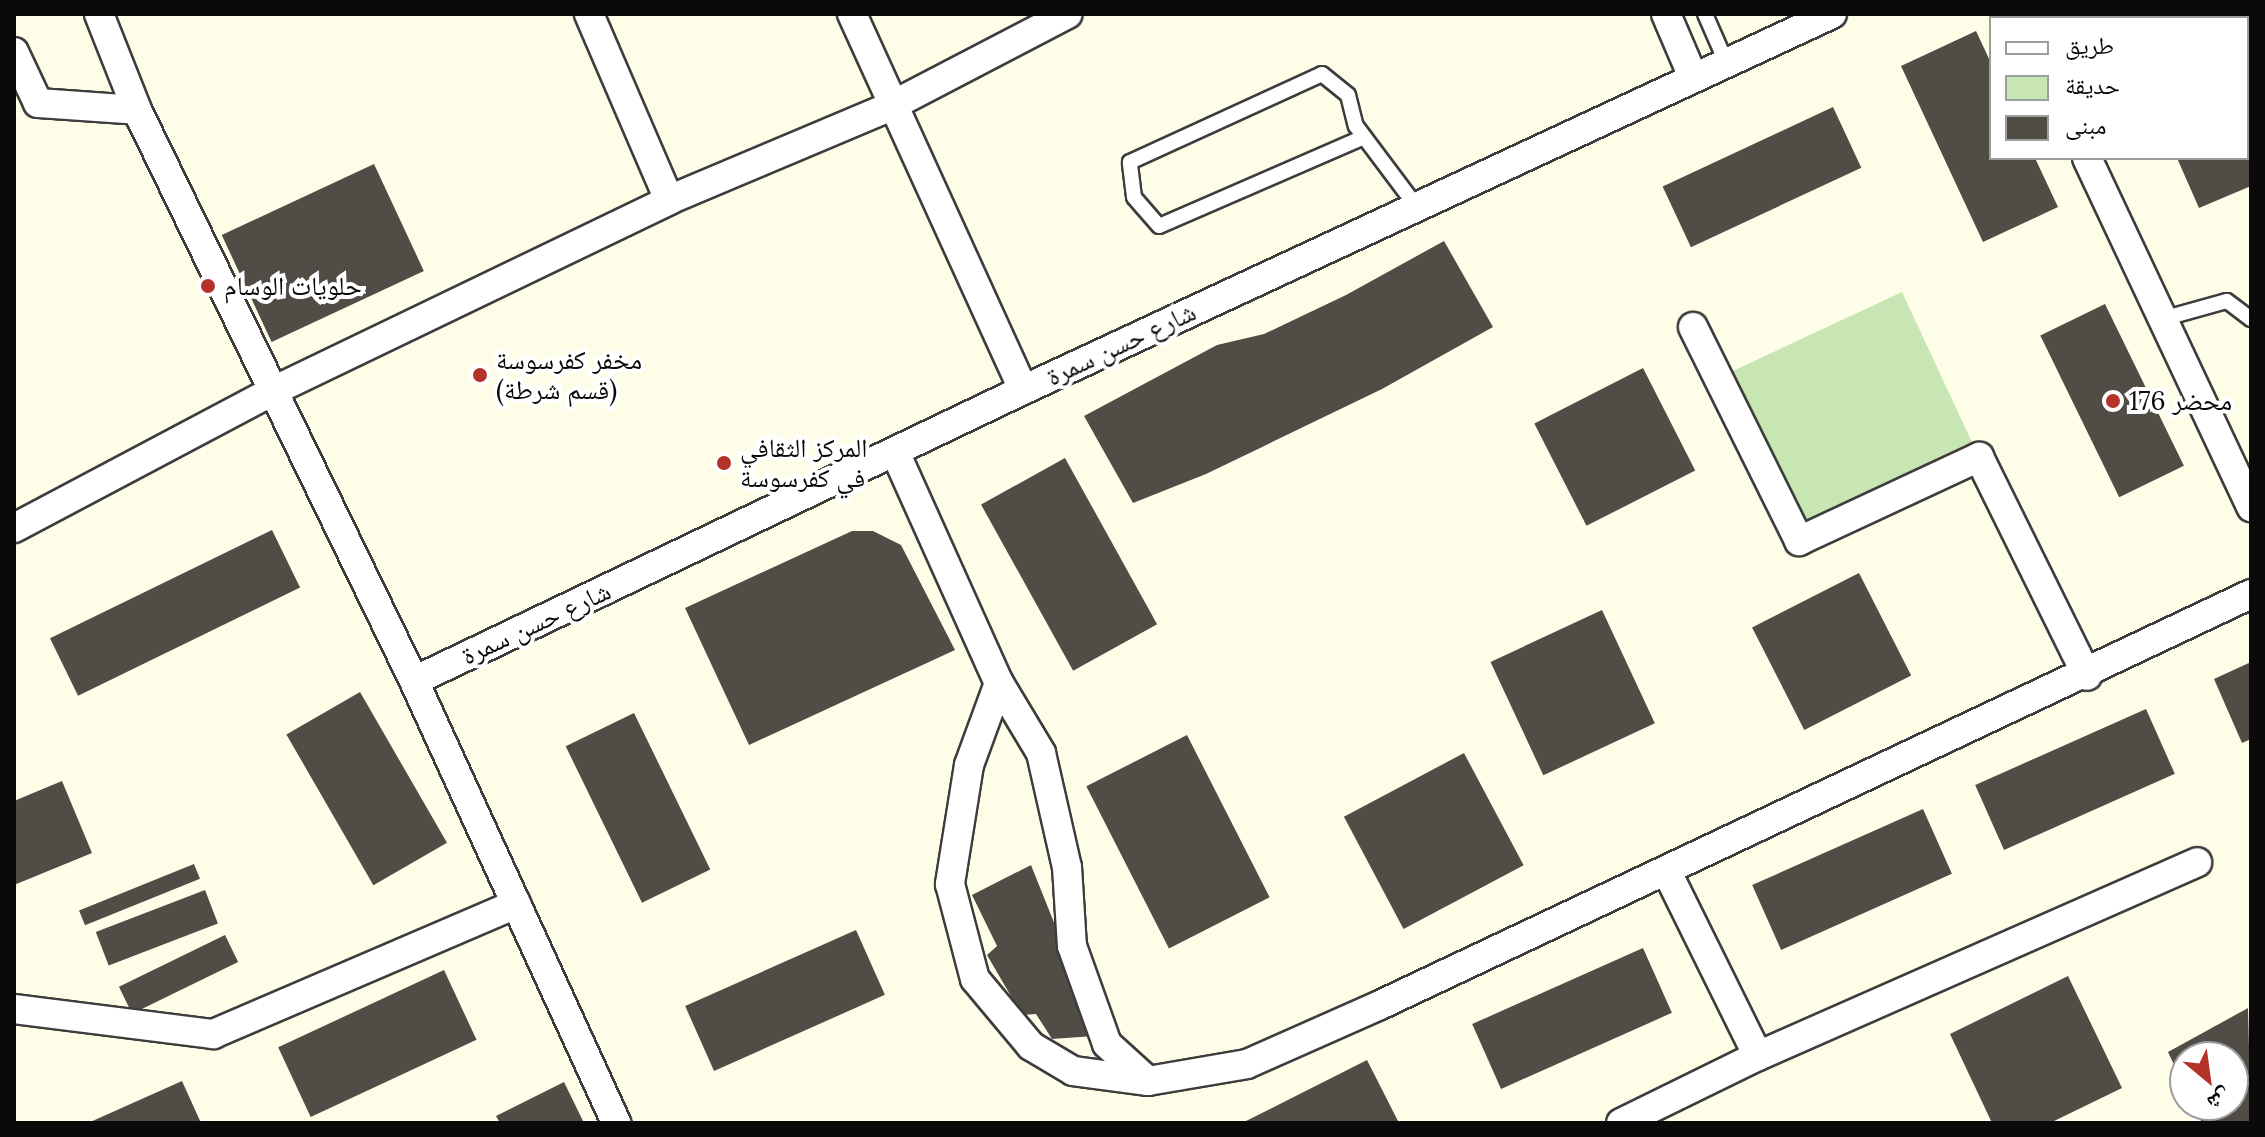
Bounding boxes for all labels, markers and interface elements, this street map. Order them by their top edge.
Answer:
legend [1989,16,2249,160]
text: طريق [2065,30,2114,61]
text: حديقة [2065,70,2120,101]
text: مبنى [2065,110,2106,141]
place label: حلويات الوسام [224,270,362,302]
marker: حلويات الوسام [199,277,217,295]
street label: شارع حسن سمرة [1041,296,1201,392]
place label: مخفر كفرسوسة (قسم شرطة) [496,344,642,406]
marker: مخفر كفرسوسة (قسم شرطة) [471,366,489,384]
place label: محضر 176 [2129,385,2232,417]
marker: محضر 176 [2104,392,2122,410]
place label: المركز الثقافي في كفرسوسة [740,432,868,494]
marker: المركز الثقافي في كفرسوسة [715,454,733,472]
street label: شارع حسن سمرة [456,575,616,671]
north arrow [2169,1041,2249,1121]
text: ش [2203,1082,2237,1118]

